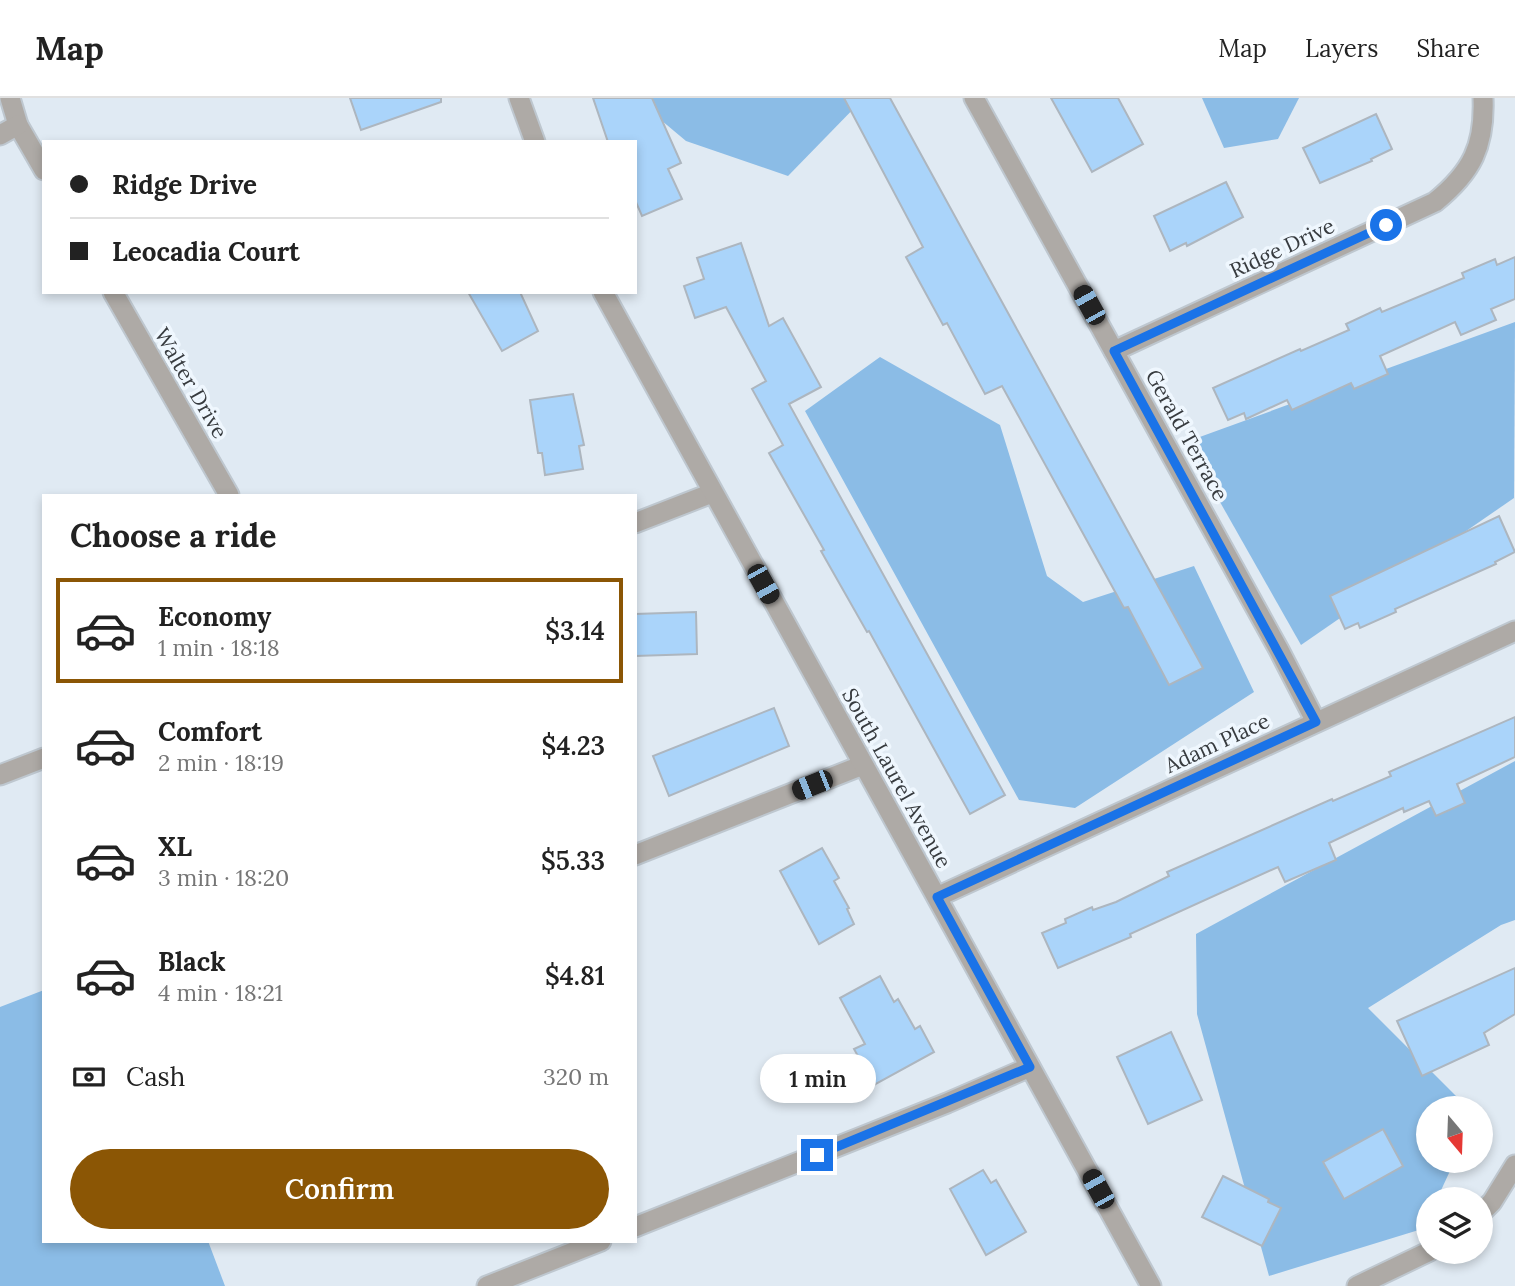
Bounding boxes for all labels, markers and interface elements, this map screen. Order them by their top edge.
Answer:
text: Map [35,27,104,69]
text: Map [1218,33,1267,64]
text: Layers [1305,33,1378,64]
text: Share [1416,33,1480,64]
text: Ridge Drive [112,168,257,201]
route start [1370,209,1402,241]
street label: Ridge Drive [1225,212,1339,284]
text: Leocadia Court [112,235,300,268]
car [1070,282,1109,328]
street label: Walter Drive [148,323,234,443]
street label: Gerald Terrace [1140,365,1234,505]
text: Choose a ride [70,515,277,556]
car [744,561,783,607]
icon: car [74,599,137,662]
text: Economy [158,600,271,633]
text: $3.14 [545,614,605,647]
text: 1 min · 18:18 [158,633,280,662]
street label: South Laurel Avenue [836,683,958,873]
street label: Adam Place [1159,707,1274,779]
icon: car [74,714,137,777]
text: Comfort [158,715,262,748]
text: $4.23 [542,729,605,762]
text: 2 min · 18:19 [158,748,284,777]
car [789,767,836,803]
icon: car [74,829,137,892]
text: XL [158,830,192,863]
text: $5.33 [541,844,605,877]
text: 3 min · 18:20 [158,863,289,892]
icon: car [74,944,137,1007]
text: Black [158,945,226,978]
text: $4.81 [545,959,605,992]
text: 4 min · 18:21 [158,978,283,1007]
callout: 1 min [759,1054,875,1102]
icon: cash [70,1058,108,1096]
text: Cash [126,1060,185,1093]
text: 320 m [543,1062,609,1091]
text: 1 min [789,1064,847,1093]
north arrow [1416,1096,1493,1172]
map controls [1416,1096,1493,1264]
route end [801,1139,833,1171]
button: Confirm [70,1149,609,1229]
car [1079,1166,1118,1212]
button: layers [1416,1187,1493,1264]

